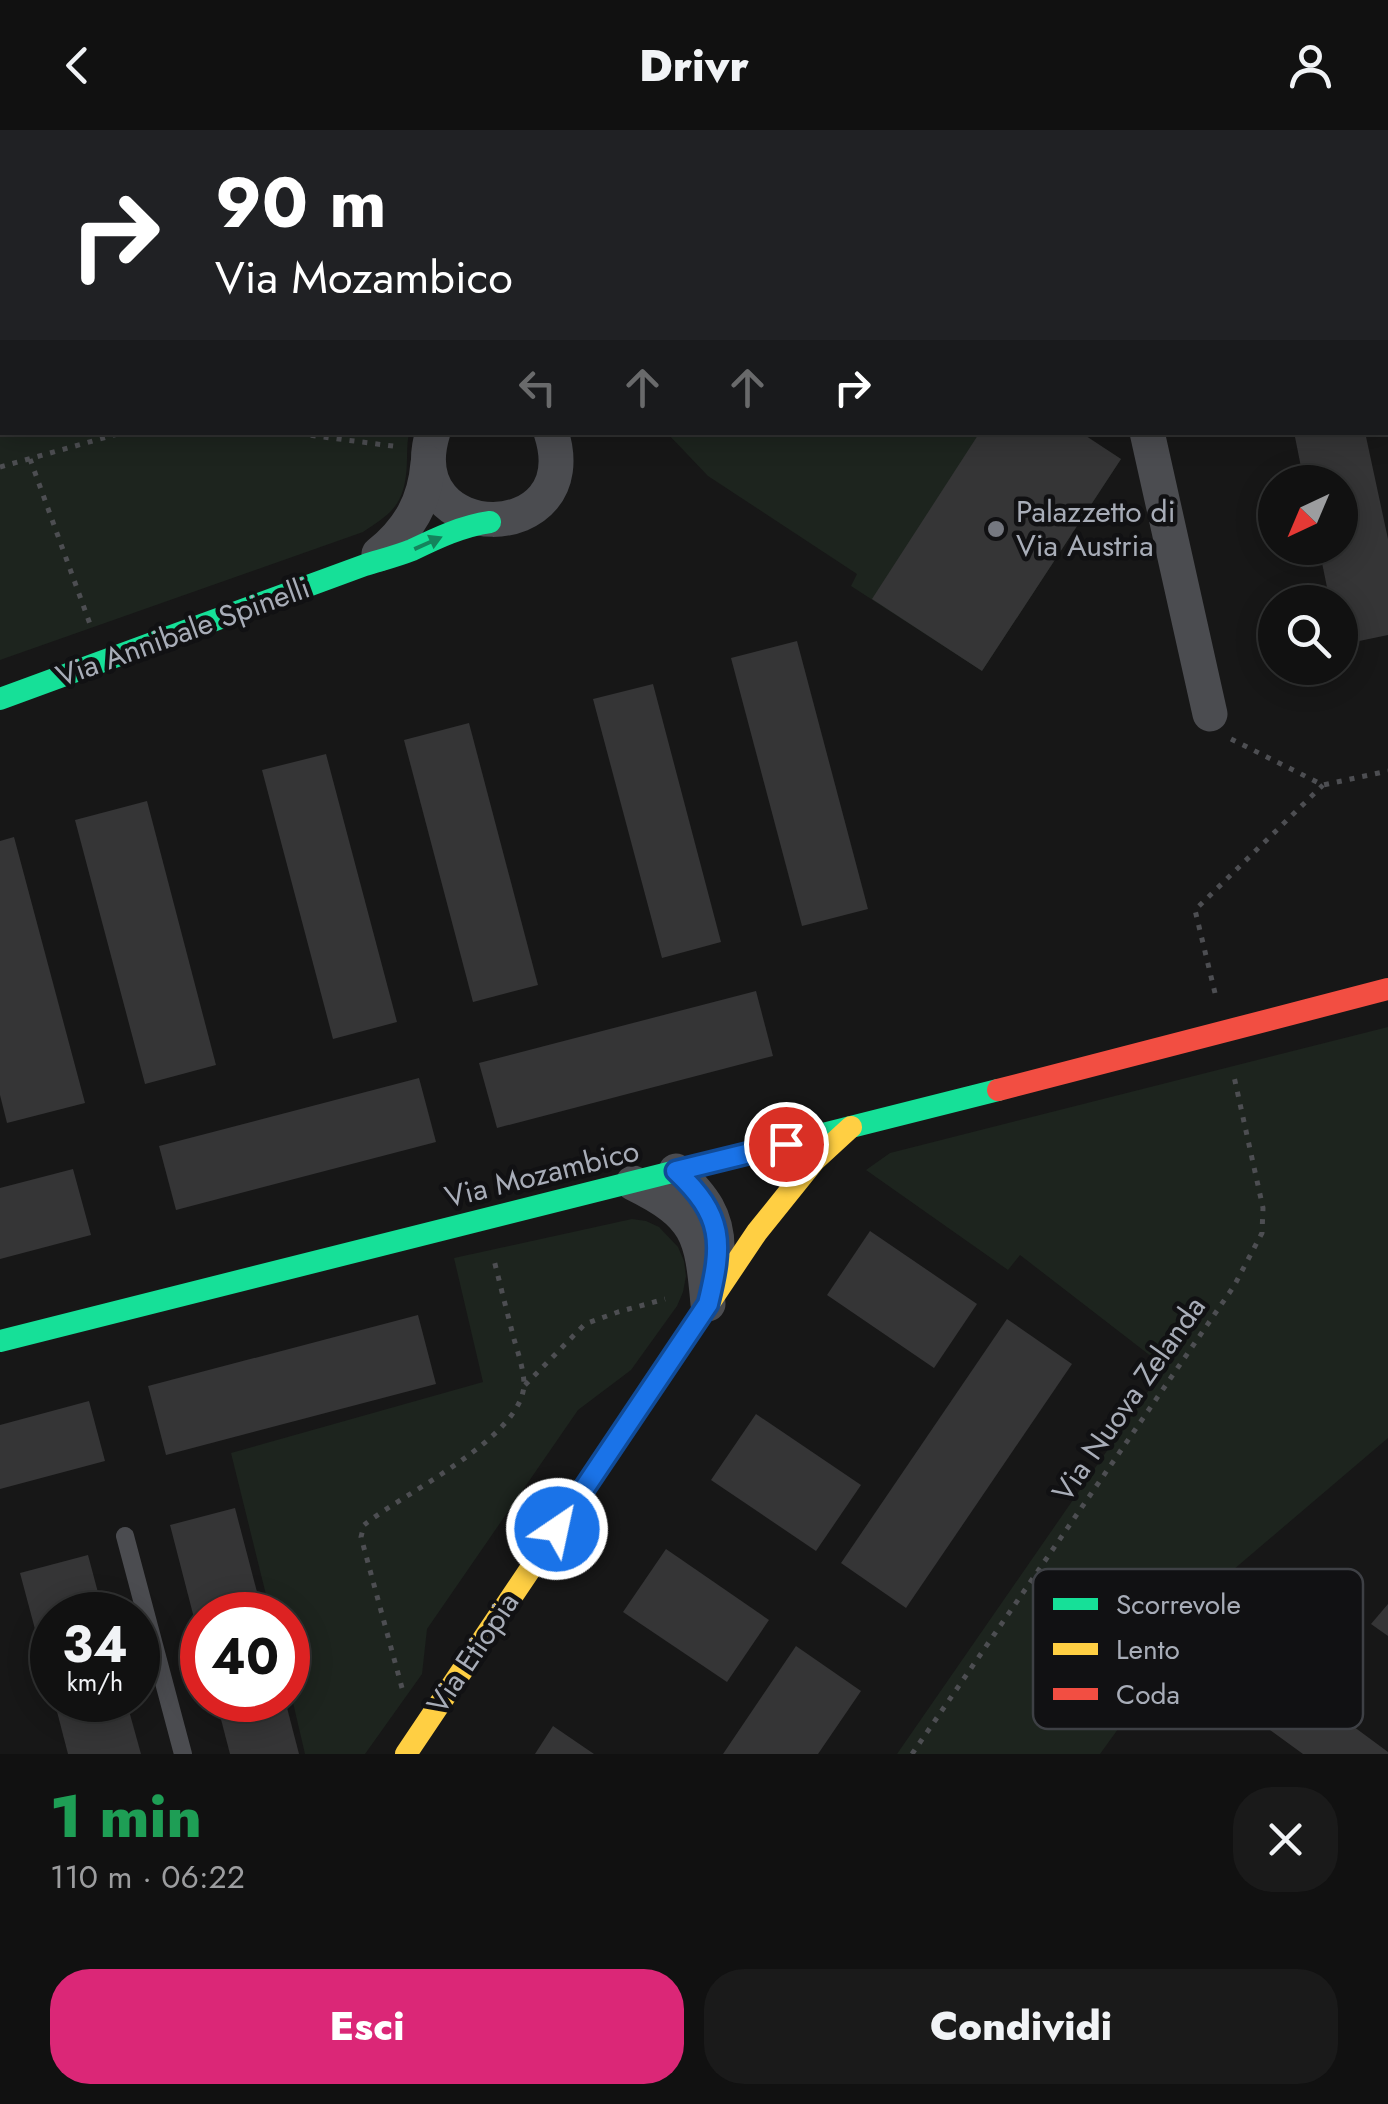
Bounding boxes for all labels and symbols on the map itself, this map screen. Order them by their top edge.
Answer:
north arrow [1258,465,1358,565]
place label: Palazzetto di Via Austria [1016,490,1175,567]
marker: Palazzetto di Via Austria [985,518,1007,540]
one-way arrow [413,535,443,551]
street label: Via Annibale Spinelli [50,566,316,697]
pin [744,1102,829,1187]
street label: Via Mozambico [440,1129,643,1218]
street label: Via Nuova Zelanda [1042,1287,1216,1510]
position arrow [505,1477,609,1581]
legend [1033,1569,1363,1729]
street label: Via Etiopia [416,1583,529,1722]
text: Scorrevole [1116,1584,1241,1625]
speed limit sign: 40 [180,1592,310,1722]
text: Lento [1116,1629,1180,1670]
text: Coda [1116,1674,1180,1715]

